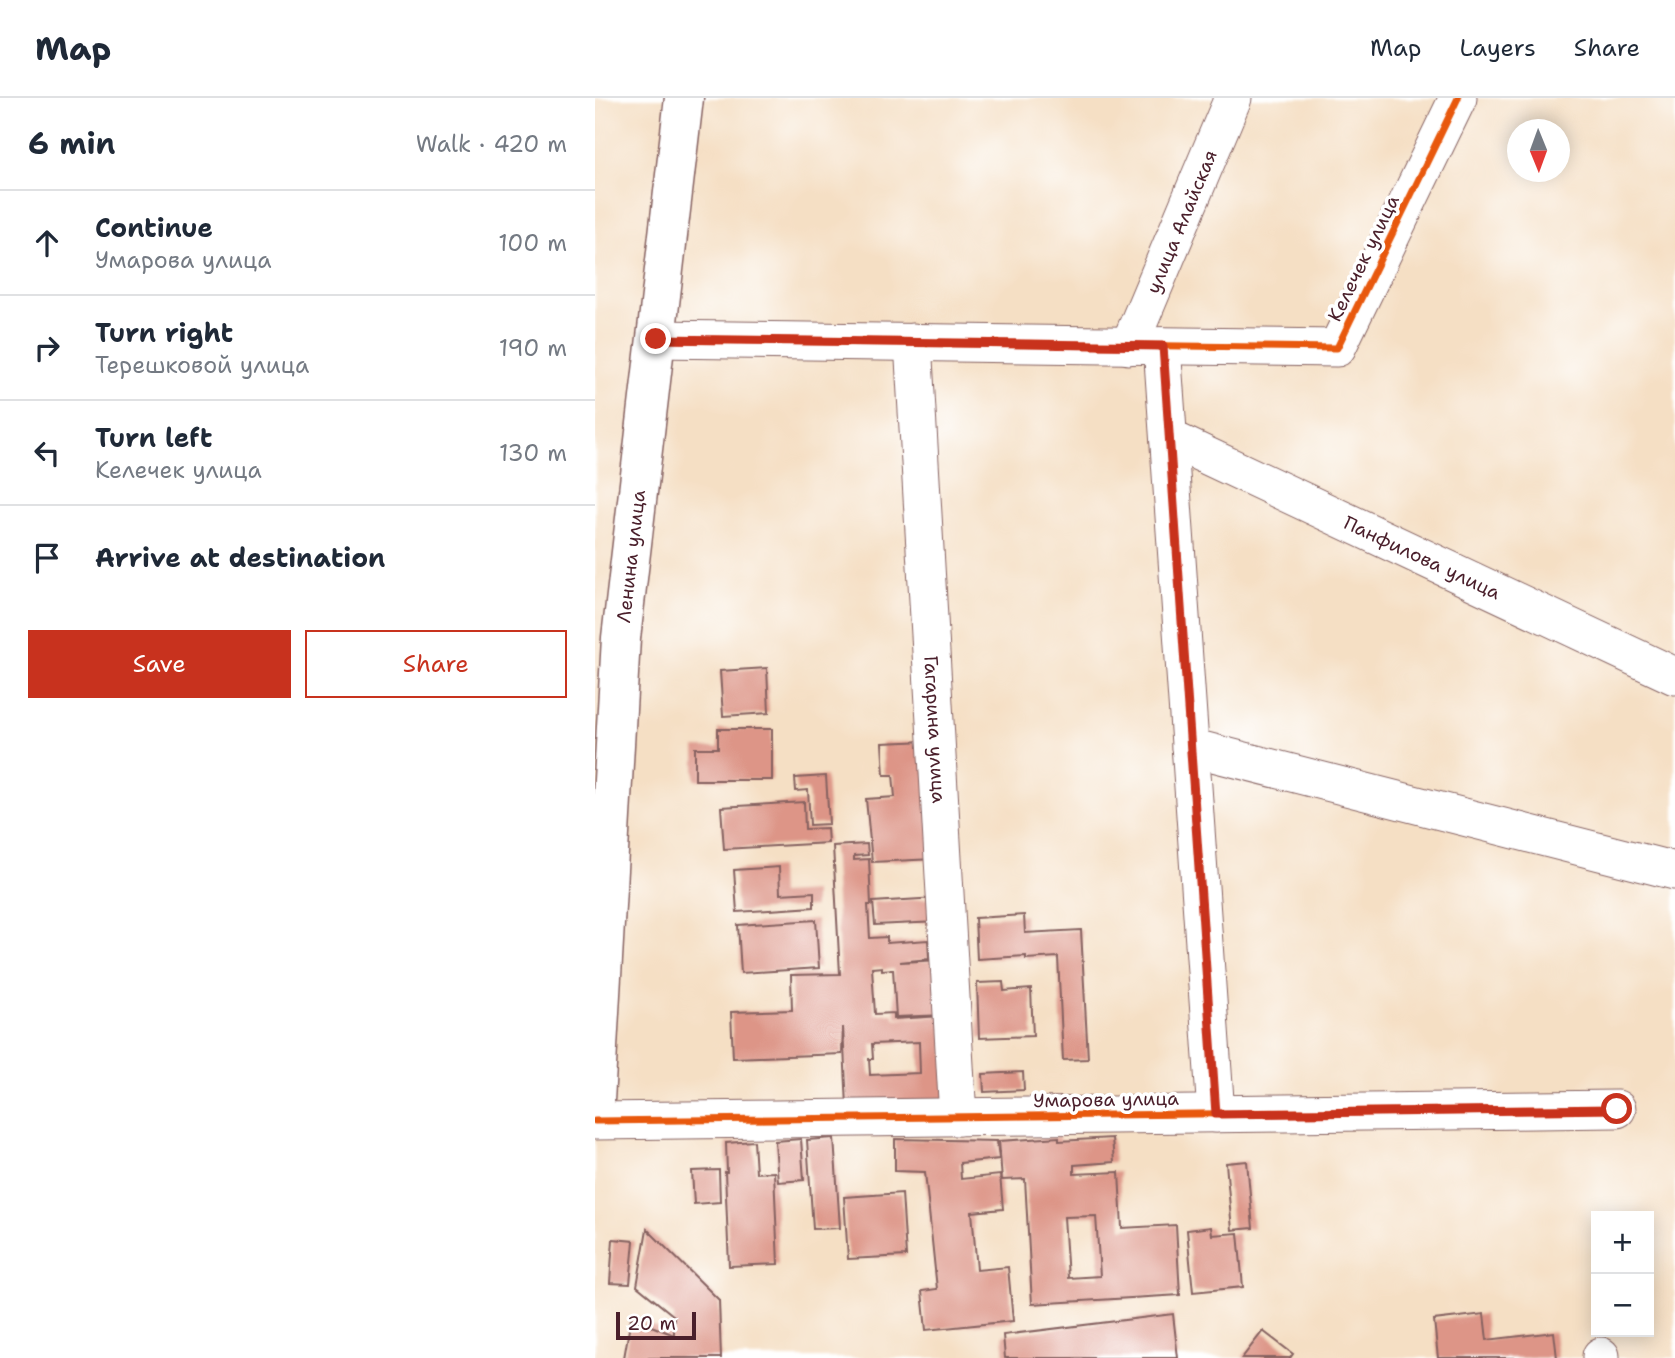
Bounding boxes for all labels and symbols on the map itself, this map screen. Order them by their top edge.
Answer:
north arrow [1507,119,1570,182]
street label: улица Алайская [1140,146,1223,297]
street label: Келечек улица [1322,191,1405,326]
route end [640,323,671,354]
street label: Ленина улица [611,488,651,624]
street label: Панфилова улица [1340,510,1505,605]
street label: Гагарина улица [918,655,952,804]
street label: Умарова улица [1033,1086,1179,1113]
route start [1601,1093,1632,1124]
scale bar [616,1309,697,1341]

